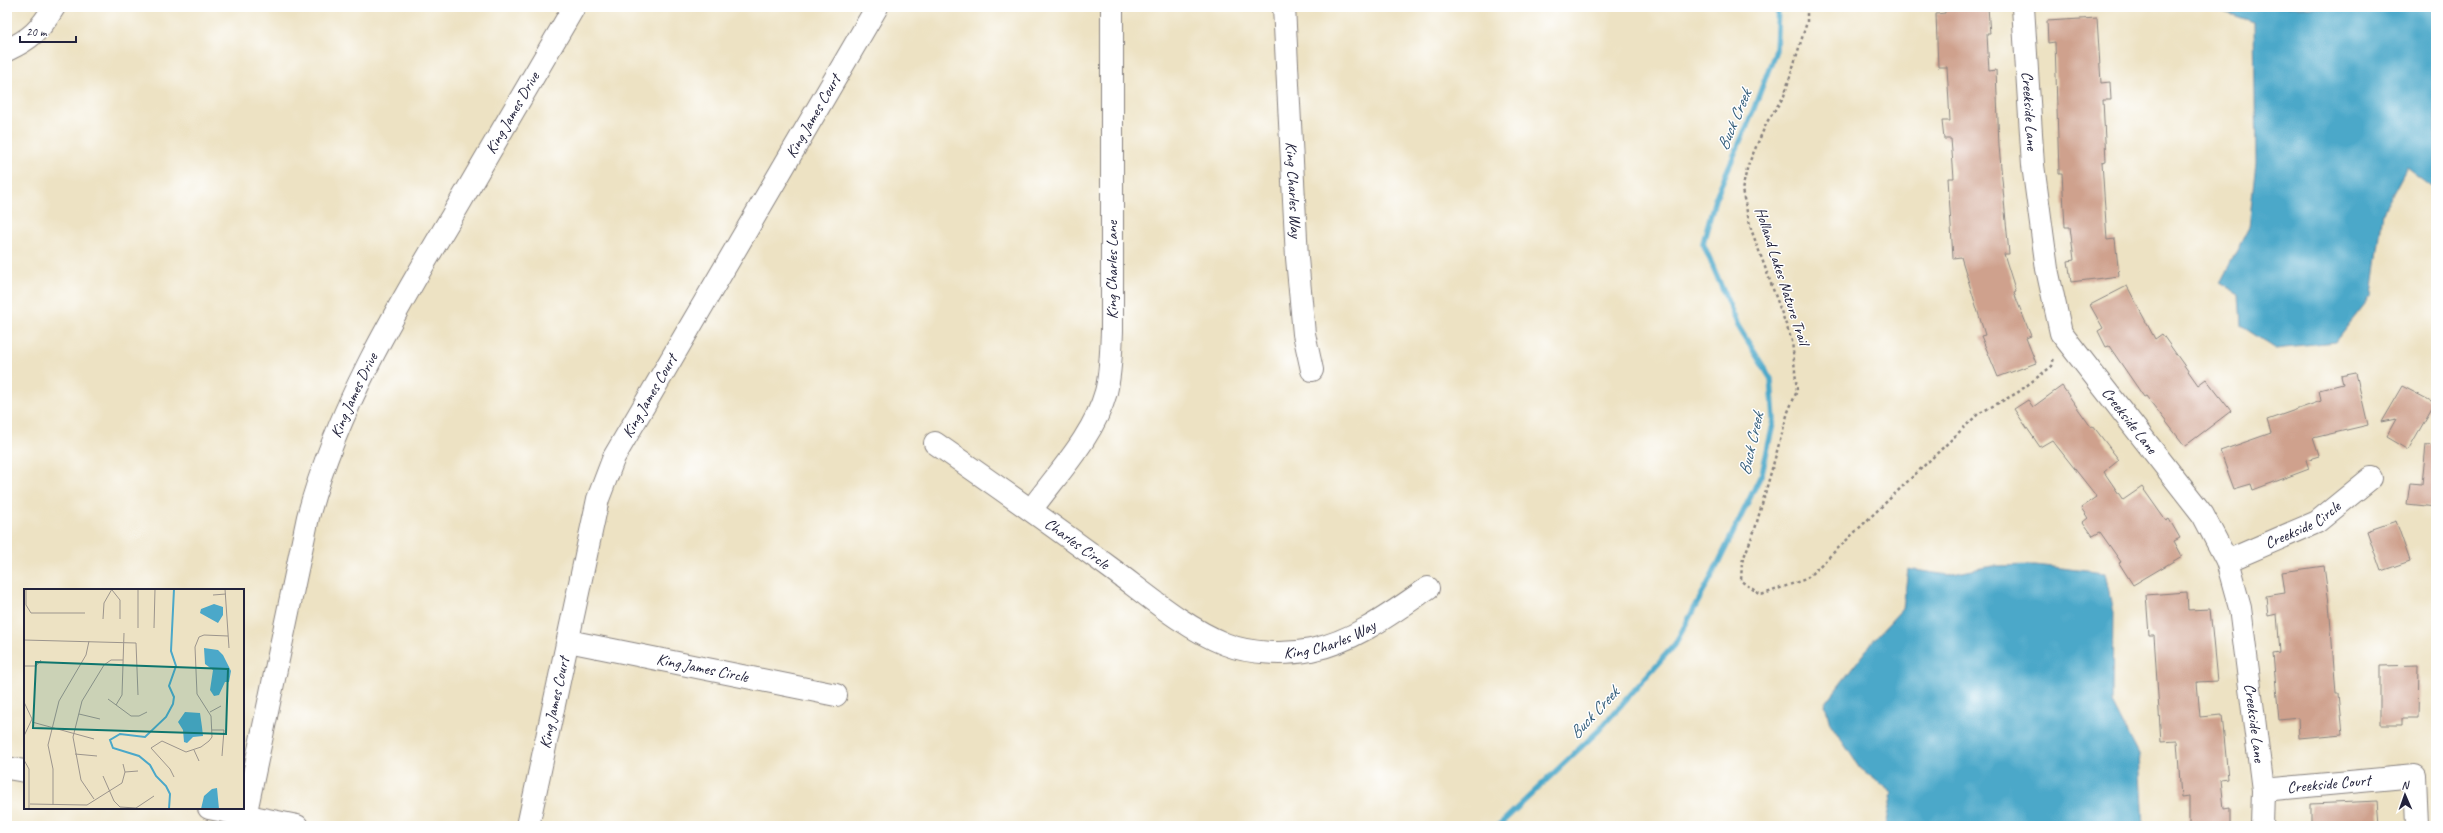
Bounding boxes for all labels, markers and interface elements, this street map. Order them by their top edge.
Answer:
scale bar [20,18,76,44]
text: 20 m [26,24,48,40]
street label: King James Drive [481,67,545,157]
street label: King James Court [781,69,847,162]
street label: Creekside Lane [2017,71,2042,153]
water label: Buck Creek [1712,84,1757,153]
street label: King Charles Way [1281,141,1306,240]
street label: Holland Lakes Nature Trail [1750,205,1815,350]
street label: King Charles Lane [1102,219,1122,319]
street label: King James Drive [326,348,383,441]
street label: King James Court [618,348,683,441]
street label: Creekside Lane [2097,383,2163,459]
water label: Buck Creek [1734,408,1769,477]
street label: Creekside Circle [2262,496,2346,553]
street label: Charles Circle [1041,513,1115,575]
inset map [24,589,244,809]
street label: King Charles Way [1283,615,1380,663]
street label: King James Circle [655,649,752,687]
street label: King James Court [535,653,574,750]
water label: Buck Creek [1565,681,1625,743]
street label: Creekside Lane [2240,682,2270,765]
street label: Creekside Court [2286,770,2374,798]
north arrow [2385,775,2425,815]
text: N [2401,778,2410,792]

